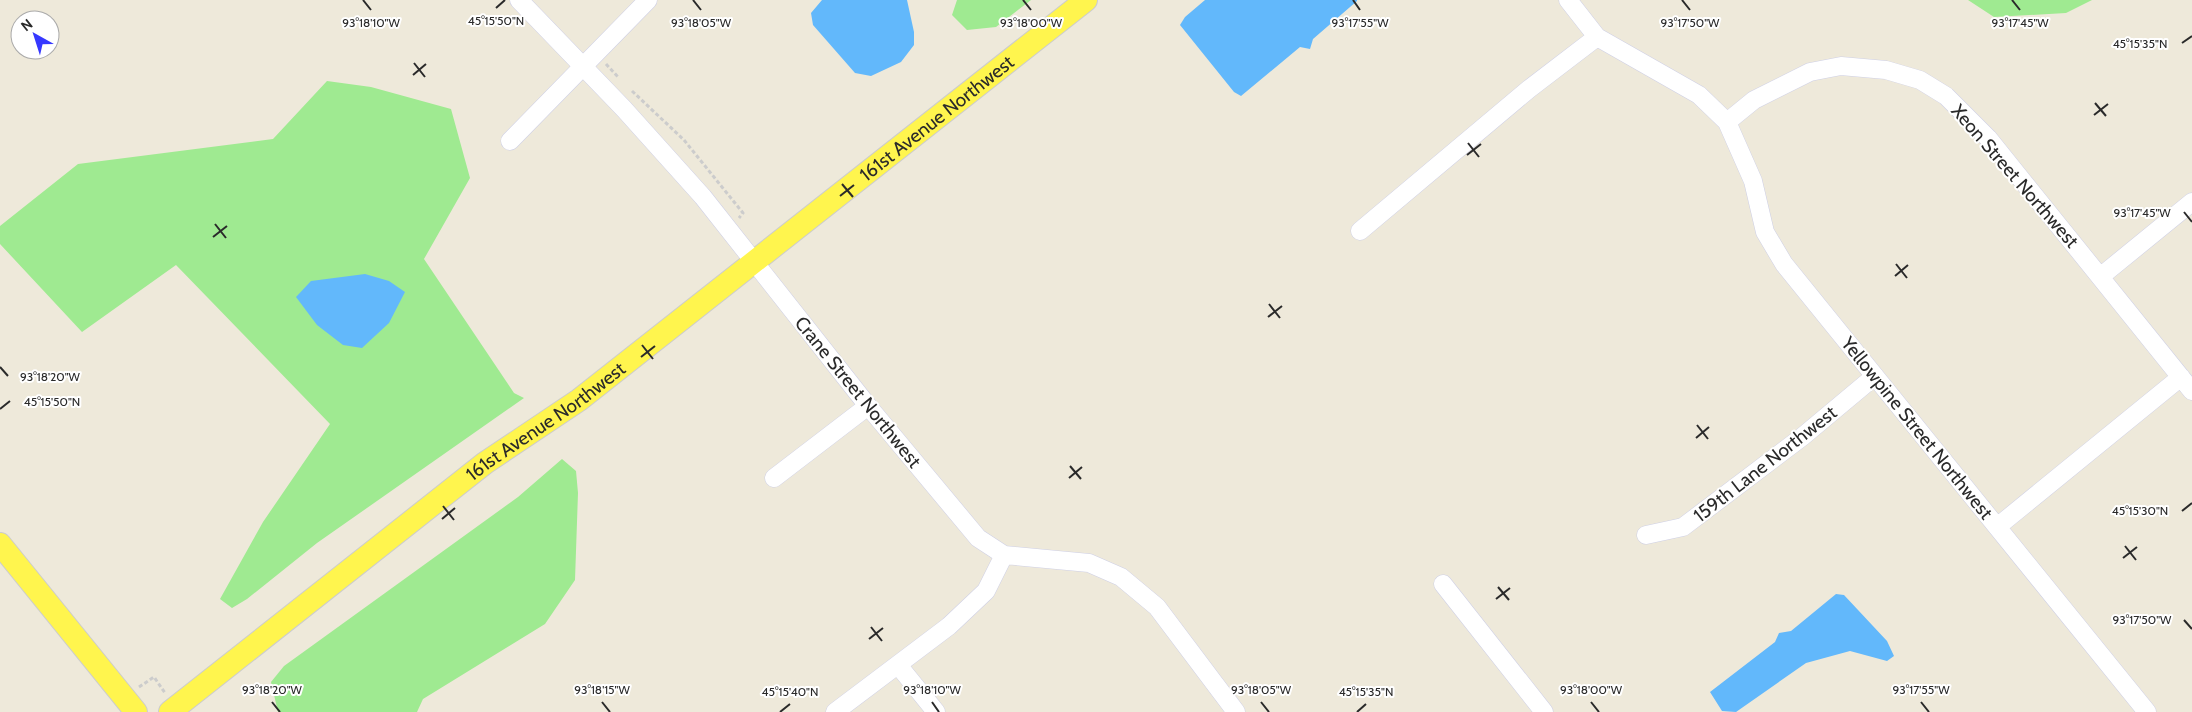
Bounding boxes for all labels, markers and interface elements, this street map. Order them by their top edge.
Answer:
north arrow [10,10,60,60]
text: 45°15'50"N [468,13,524,28]
text: N [17,15,36,35]
text: 93°18'10"W [342,15,400,30]
text: 93°18'05"W [671,15,732,30]
text: 93°18'00"W [1000,15,1063,30]
text: 93°17'55"W [1331,15,1389,30]
text: 93°17'50"W [1661,15,1720,30]
text: 93°17'45"W [1991,15,2049,30]
text: 45°15'35"N [2113,36,2167,51]
street label: 161st Avenue Northwest [855,50,1019,186]
street label: Xeon Street Northwest [1946,100,2084,253]
text: 93°17'45"W [2113,205,2171,220]
street label: Crane Street Northwest [790,312,926,473]
street label: Yellowpine Street Northwest [1836,331,1998,524]
street label: 161st Avenue Northwest [461,356,630,485]
text: 93°18'20"W [20,369,81,384]
text: 45°15'50"N [24,394,80,409]
street label: 159th Lane Northwest [1689,401,1842,527]
text: 45°15'30"N [2112,503,2168,518]
text: 93°17'50"W [2113,612,2172,627]
text: 93°18'20"W [242,682,303,697]
text: 93°18'15"W [574,682,630,697]
text: 93°18'10"W [903,682,961,697]
text: 93°18'05"W [1231,682,1292,697]
text: 93°18'00"W [1560,682,1623,697]
text: 93°17'55"W [1892,682,1950,697]
text: 45°15'40"N [762,684,818,699]
text: 45°15'35"N [1339,684,1393,699]

